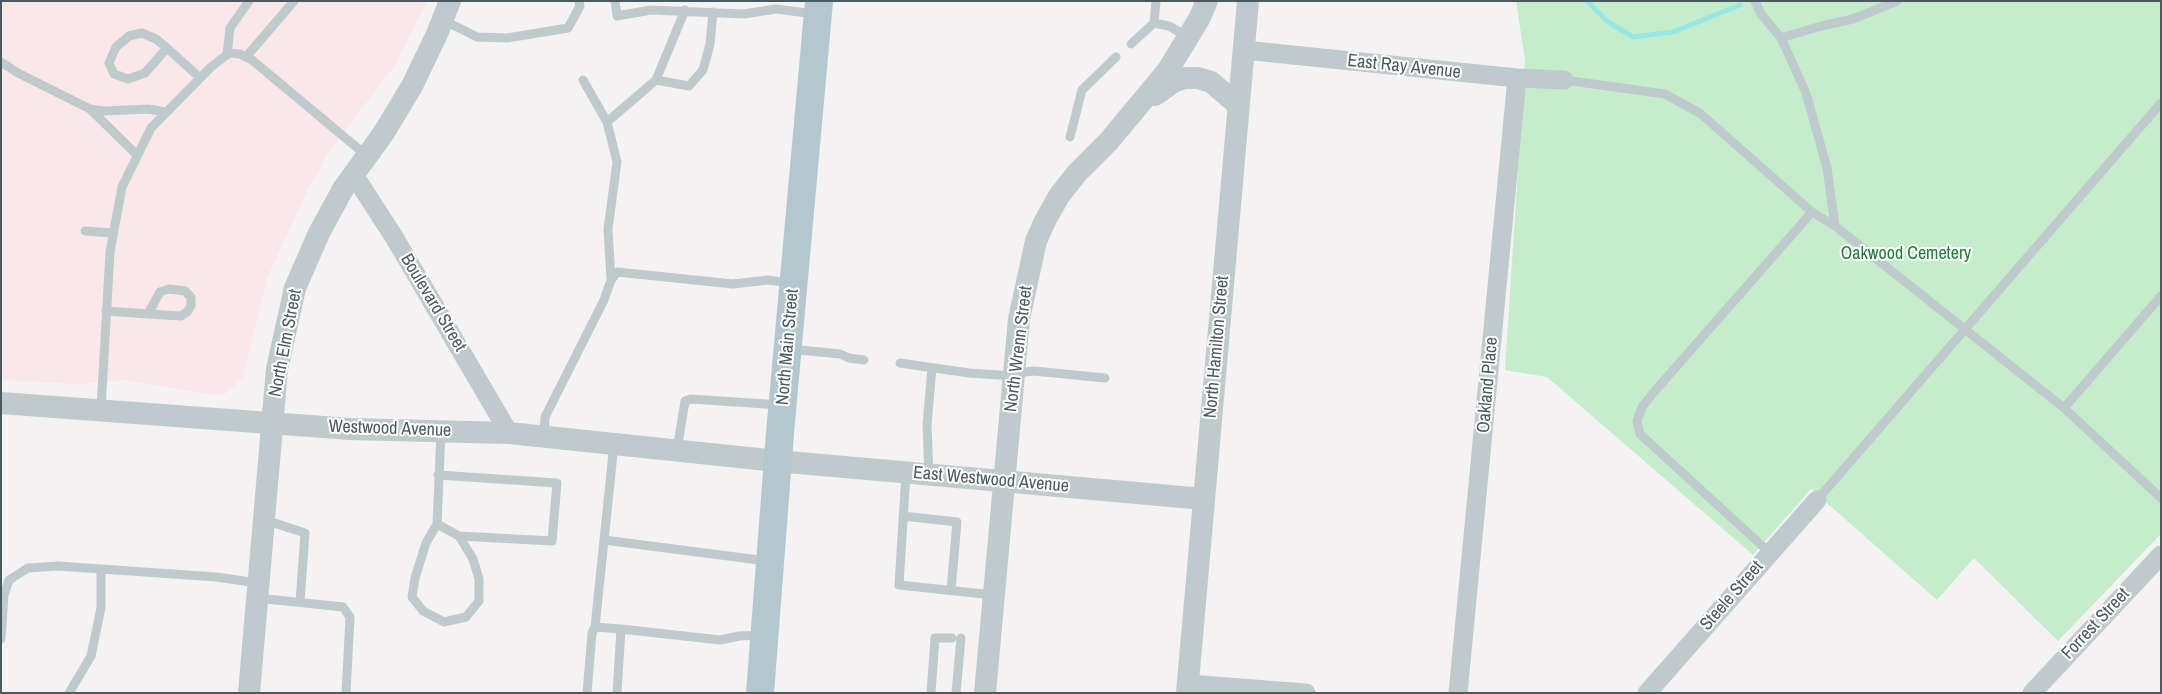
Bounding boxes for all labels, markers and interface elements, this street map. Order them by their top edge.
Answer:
street label: East Ray Avenue [1346,50,1462,84]
park label: Oakwood Cemetery [1841,243,1971,265]
street label: Boulevard Street [395,250,471,356]
street label: North Hamilton Street [1200,275,1234,419]
street label: North Wrenn Street [1001,285,1037,413]
street label: North Elm Street [265,287,307,399]
street label: North Main Street [772,288,804,406]
street label: Oakland Place [1473,336,1503,434]
street label: Westwood Avenue [328,416,452,442]
street label: East Westwood Avenue [912,462,1070,498]
street label: Steele Street [1696,557,1768,635]
street label: Forrest Street [2058,584,2134,664]

